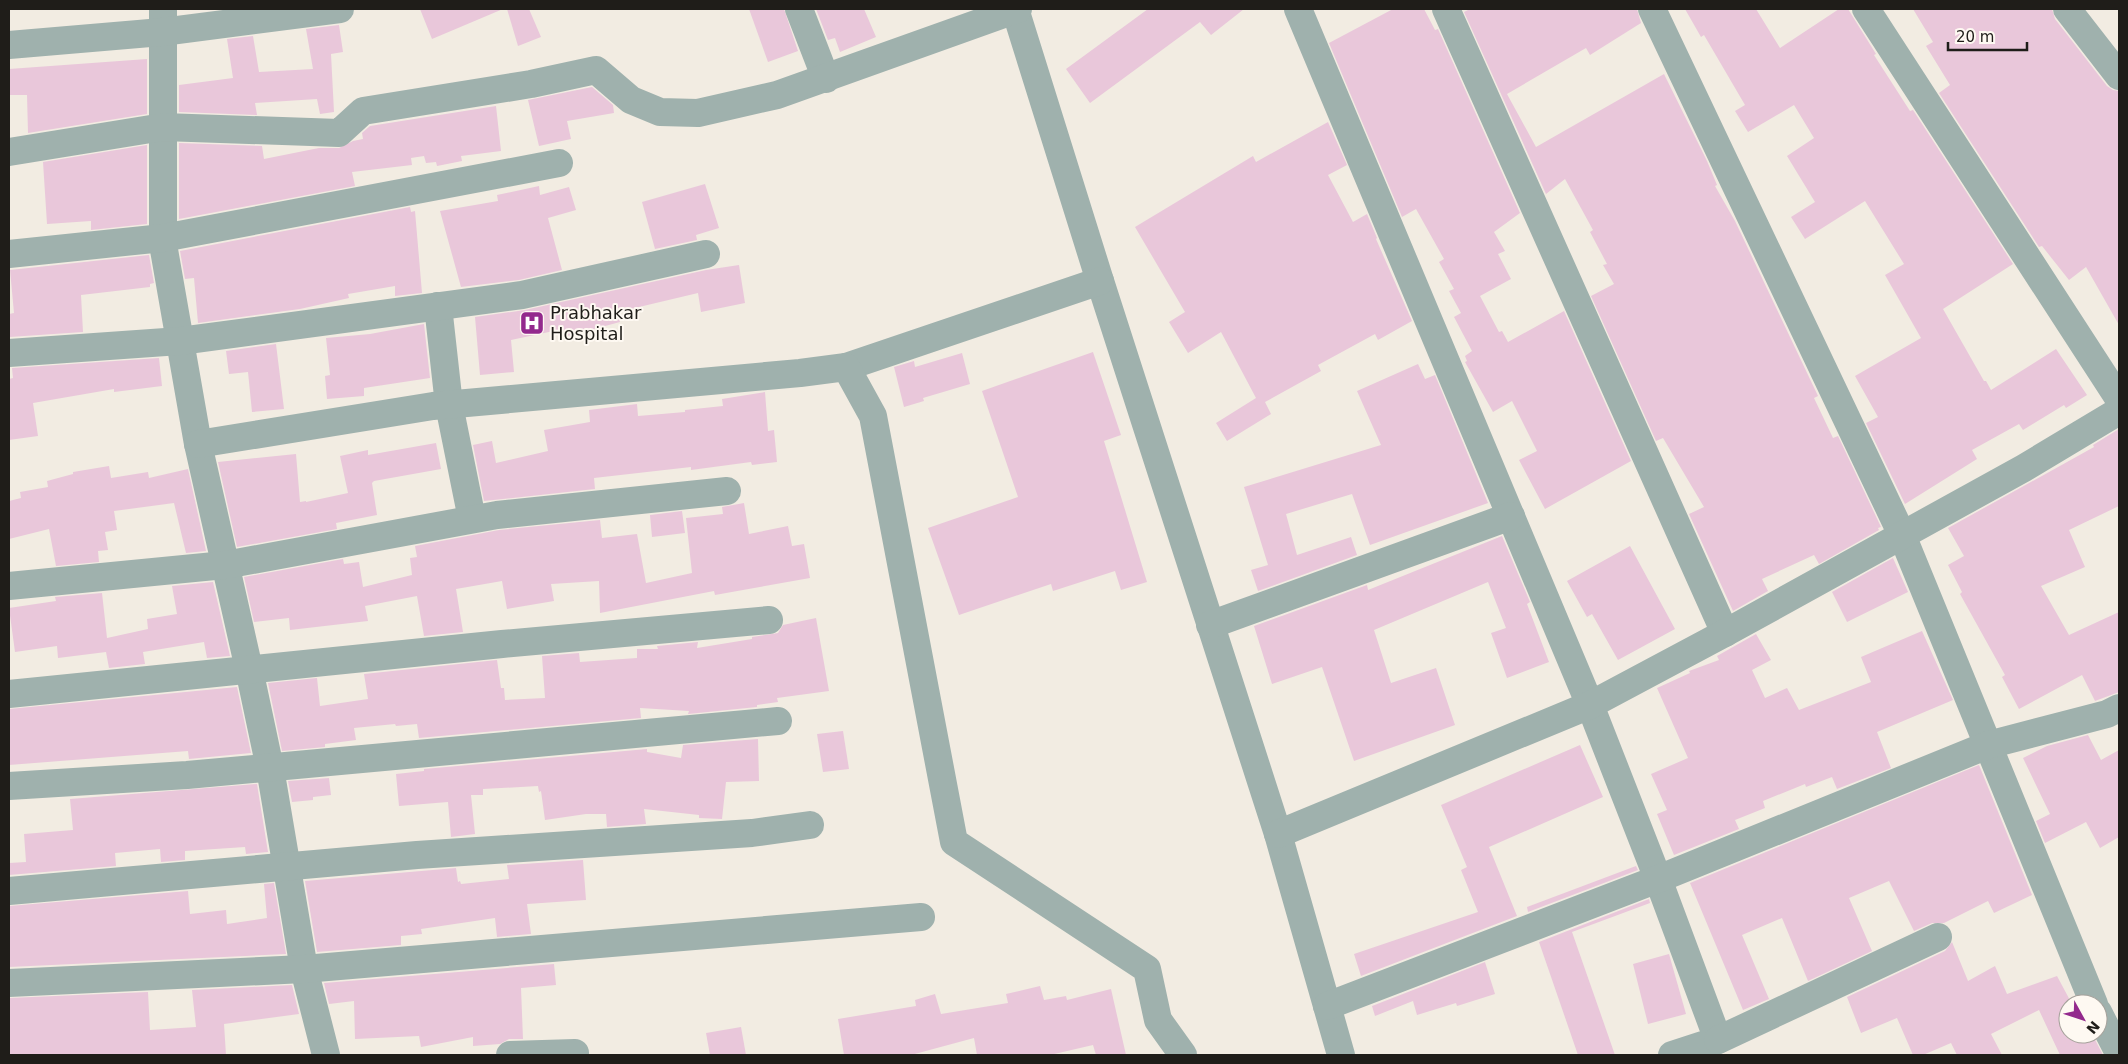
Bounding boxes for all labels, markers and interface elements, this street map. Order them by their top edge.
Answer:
scale bar [1948,20,2027,52]
text: 20 m [1956,28,1994,46]
place label: Prabhakar Hospital [550,302,642,344]
hospital icon: Prabhakar Hospital [519,310,545,336]
north arrow [2058,994,2108,1044]
text: N [2083,1018,2103,1037]

